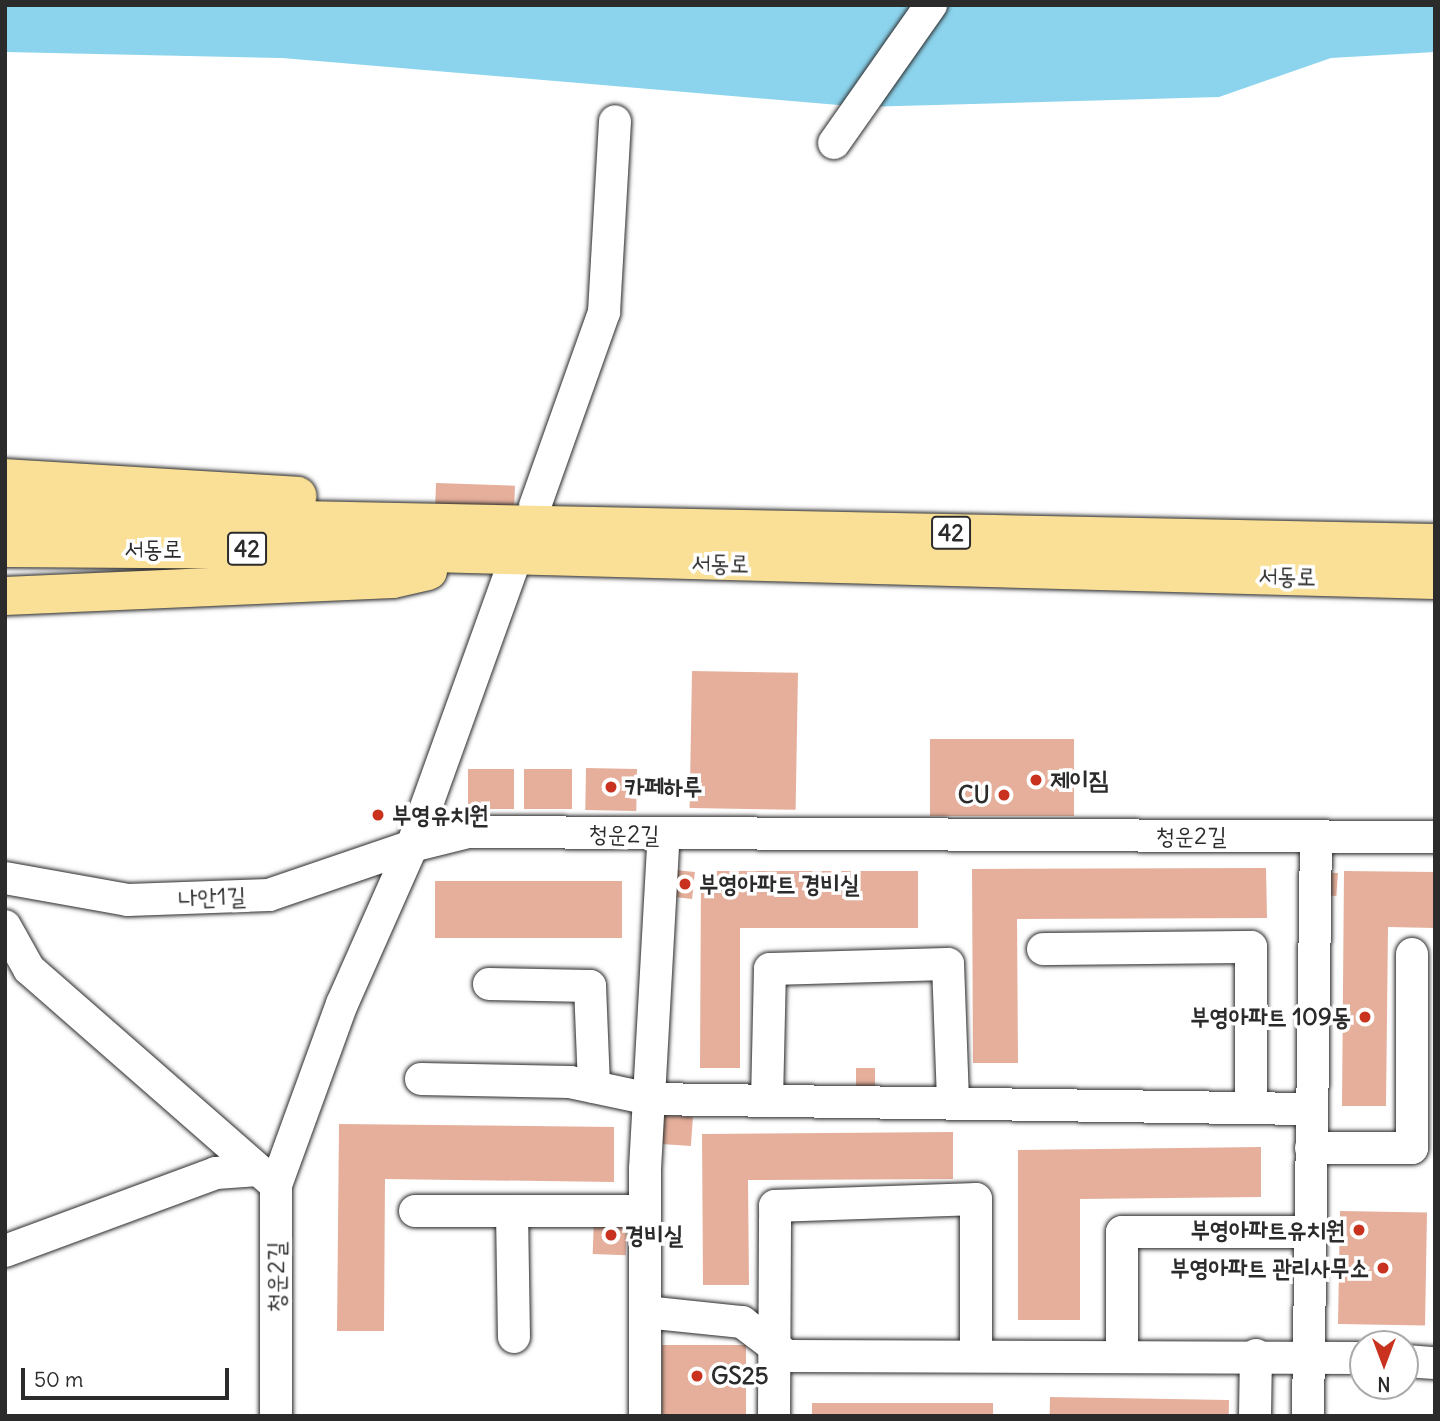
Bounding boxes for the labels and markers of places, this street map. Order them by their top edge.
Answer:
place label: 제이짐 [1050,766,1108,794]
marker: 제이짐 [1028,772,1044,788]
place label: 카페하루 [625,773,702,801]
marker: 카페하루 [603,779,619,795]
place label: CU [958,781,990,809]
marker: CU [996,787,1012,803]
place label: 부영유치원 [392,801,489,829]
marker: 부영유치원 [370,807,386,823]
place label: 부영아파트 경비실 [699,870,859,898]
marker: 부영아파트 경비실 [677,876,693,892]
place label: 부영아파트 109동 [1190,1003,1351,1031]
marker: 부영아파트 109동 [1357,1009,1373,1025]
place label: 부영아파트유치원 [1190,1216,1345,1244]
place label: 경비실 [625,1221,683,1249]
marker: 부영아파트유치원 [1351,1222,1367,1238]
marker: 경비실 [603,1227,619,1243]
place label: 부영아파트 관리사무소 [1170,1254,1369,1282]
marker: 부영아파트 관리사무소 [1375,1260,1391,1276]
place label: GS25 [711,1362,769,1390]
marker: GS25 [689,1368,705,1384]

